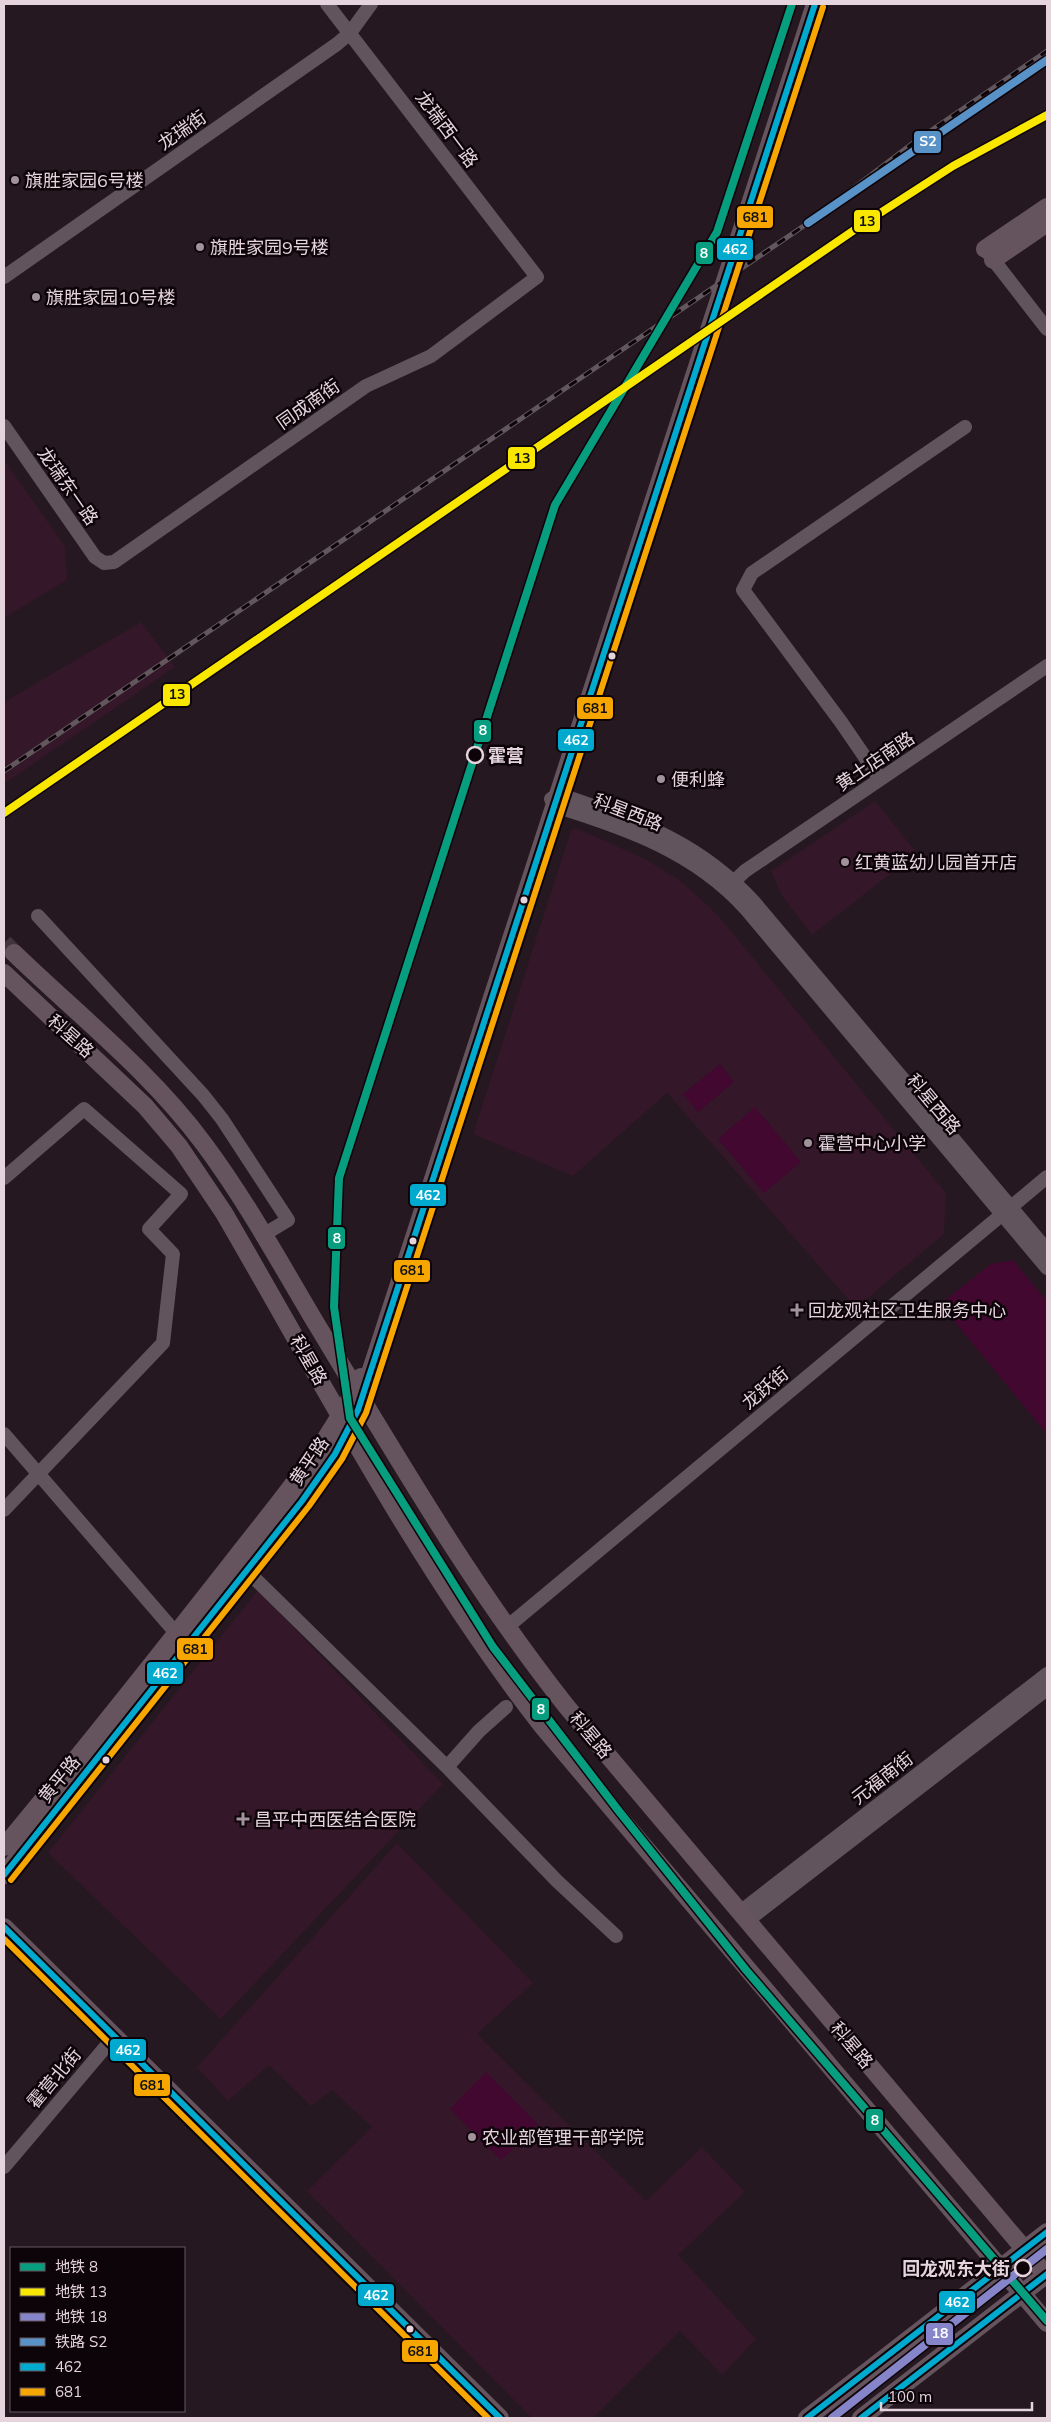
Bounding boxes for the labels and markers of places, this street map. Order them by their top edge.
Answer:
place label: 旗胜家园6号楼 [25,169,144,192]
marker: 旗胜家园6号楼 [9,174,21,186]
place label: 旗胜家园9号楼 [210,236,329,259]
marker: 旗胜家园9号楼 [194,241,206,253]
place label: 旗胜家园10号楼 [46,286,176,309]
marker: 旗胜家园10号楼 [30,291,42,303]
unlabelled marker [607,651,617,661]
place label: 霍营 [488,744,524,767]
marker: 霍营 [466,746,484,764]
place label: 便利蜂 [671,768,725,791]
marker: 便利蜂 [655,773,667,785]
place label: 红黄蓝幼儿园首开店 [855,851,1017,874]
marker: 红黄蓝幼儿园首开店 [839,856,851,868]
unlabelled marker [519,895,529,905]
place label: 霍营中心小学 [818,1132,926,1155]
marker: 霍营中心小学 [802,1137,814,1149]
unlabelled marker [408,1236,418,1246]
place label: 回龙观社区卫生服务中心 [808,1299,1006,1322]
marker: 回龙观社区卫生服务中心 [790,1303,804,1317]
unlabelled marker [101,1755,111,1765]
place label: 昌平中西医结合医院 [254,1808,416,1831]
marker: 昌平中西医结合医院 [236,1812,250,1826]
place label: 农业部管理干部学院 [482,2126,644,2149]
marker: 农业部管理干部学院 [466,2131,478,2143]
place label: 回龙观东大街 [902,2257,1010,2280]
marker: 回龙观东大街 [1014,2259,1032,2277]
unlabelled marker [405,2324,415,2334]

